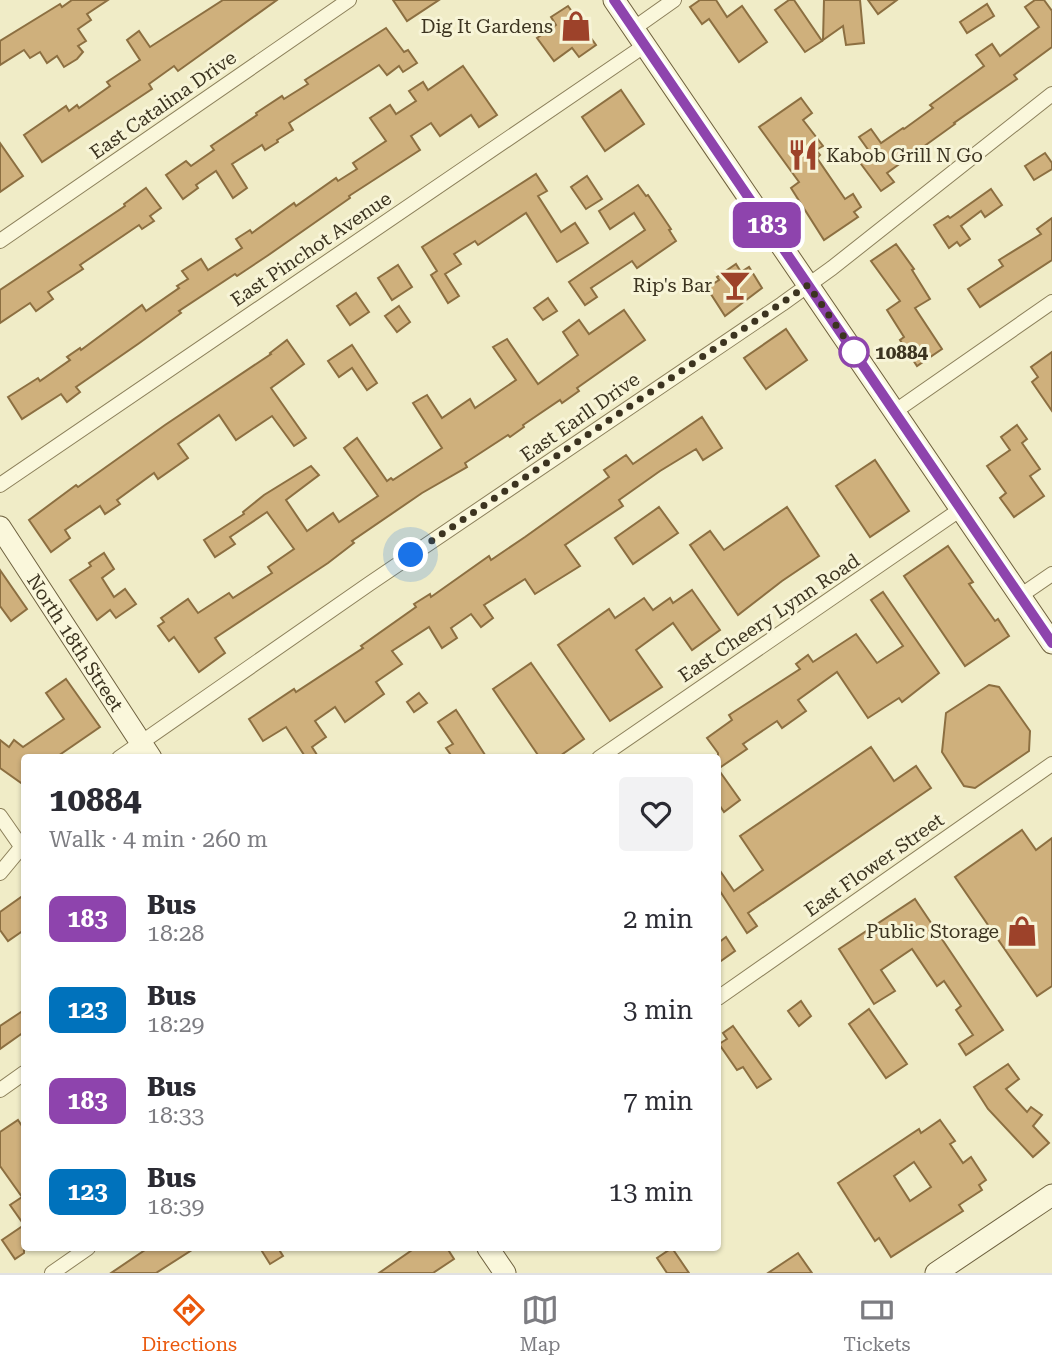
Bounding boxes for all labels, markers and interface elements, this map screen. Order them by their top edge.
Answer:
shop icon: Dig It Gardens [559,9,593,43]
place label: Dig It Gardens [421,15,553,38]
street label: East Catalina Drive [85,46,241,164]
restaurant icon: Kabob Grill N Go [786,138,820,172]
place label: Kabob Grill N Go [826,144,983,167]
street label: East Pinchot Avenue [226,187,396,311]
line badge: 183 [727,202,807,248]
text: 183 [747,211,787,239]
bar icon: Rip's Bar [718,268,752,302]
place label: Rip's Bar [633,274,712,297]
marker: 10884 [839,337,869,367]
place label: 10884 [875,341,929,364]
street label: East Earll Drive [516,367,644,467]
your location [393,537,428,572]
street label: East Cheery Lynn Road [674,549,864,687]
street label: North 18th Street [22,570,129,715]
button: heart [619,777,693,851]
text: 10884 [49,780,141,819]
street label: East Flower Street [800,808,948,922]
text: Walk · 4 min · 260 m [49,826,268,853]
text: Bus [147,890,196,920]
text: 2 min [623,904,693,934]
text: 183 [67,905,108,933]
shop icon: Public Storage [1005,914,1039,948]
text: 18:28 [147,920,204,947]
place label: Public Storage [866,920,999,943]
text: Bus [147,981,196,1011]
text: 3 min [623,995,693,1025]
text: 123 [67,996,108,1024]
text: 18:29 [147,1011,204,1038]
text: Bus [147,1072,196,1102]
text: 7 min [623,1086,693,1116]
text: 183 [67,1087,108,1115]
text: 18:33 [147,1102,204,1129]
text: Bus [147,1163,196,1193]
text: 13 min [609,1177,693,1207]
text: 123 [67,1178,108,1206]
text: 18:39 [147,1193,204,1220]
tab: Directions [141,1291,237,1356]
tab: Map [520,1291,560,1356]
tab: Tickets [843,1291,911,1356]

